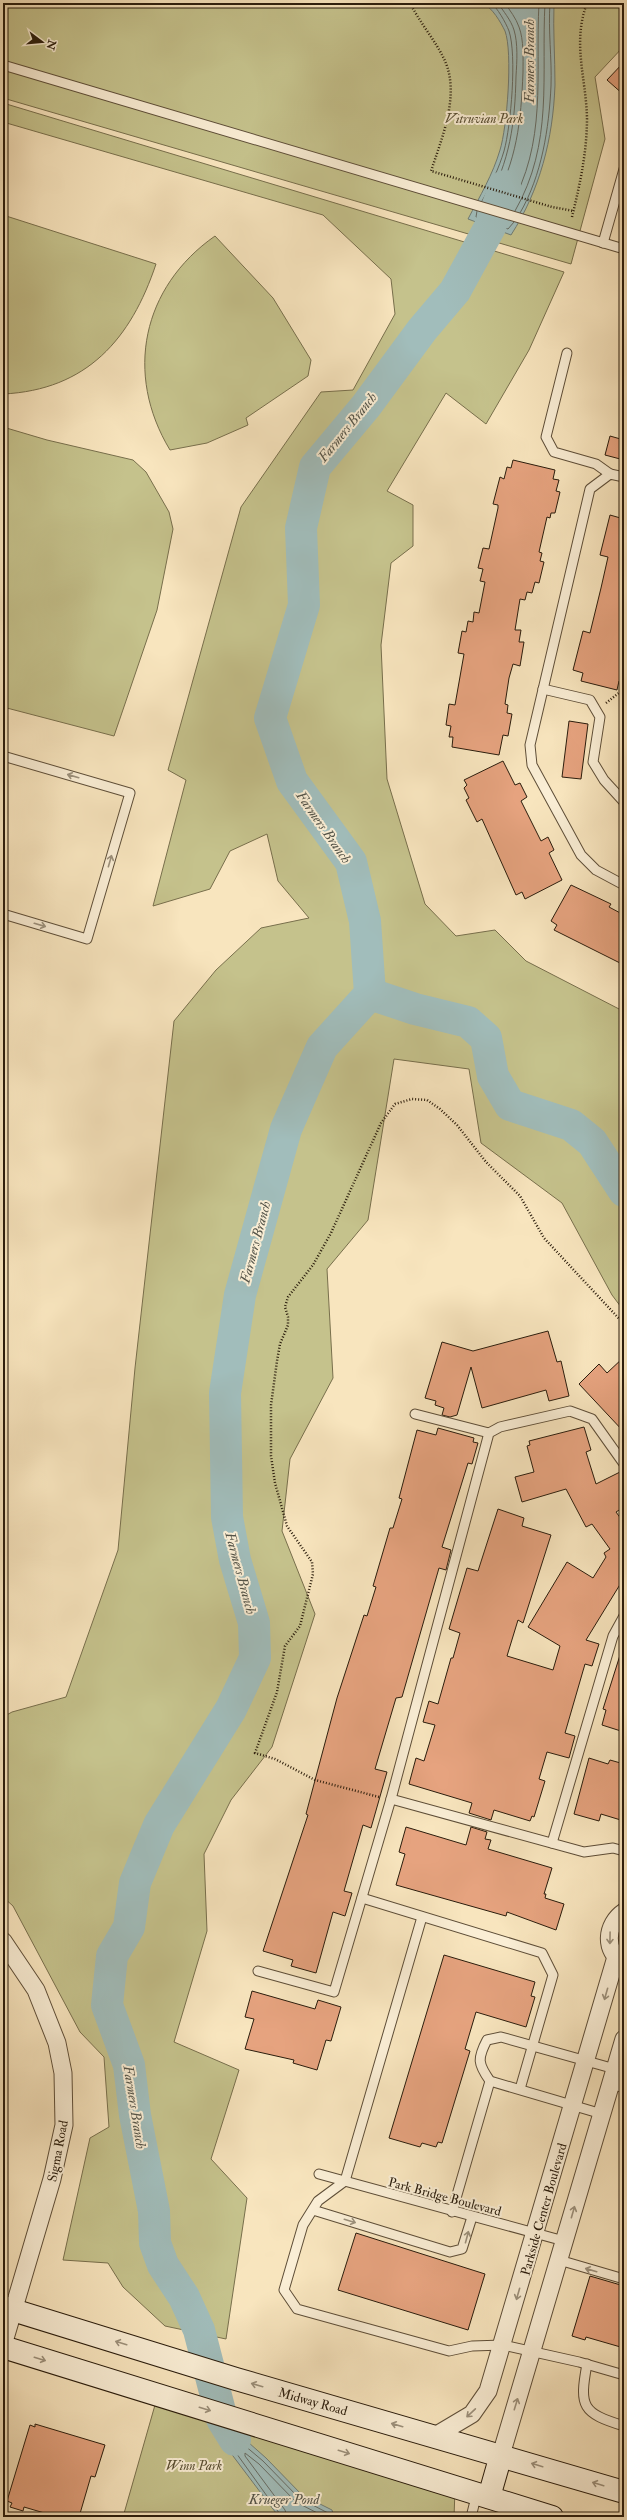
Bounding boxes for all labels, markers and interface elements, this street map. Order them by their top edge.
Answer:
water label: Farmers Branch [521,19,538,104]
north arrow [22,22,62,62]
text: N [43,37,59,52]
park label: Vitruvian Park [445,111,523,127]
water label: Farmers Branch [314,389,380,466]
one-way arrow [66,772,79,779]
water label: Farmers Branch [292,787,355,867]
one-way arrow [107,854,114,867]
one-way arrow [34,922,47,929]
water label: Farmers Branch [236,1199,275,1286]
water label: Farmers Branch [221,1529,260,1616]
one-way arrow [606,1931,614,1944]
one-way arrow [602,1988,609,2001]
water label: Farmers Branch [119,2063,149,2150]
street label: Sigma Road [44,2118,72,2183]
street label: Parkside Center Boulevard [517,2141,571,2277]
street label: Park Bridge Boulevard [386,2174,504,2220]
one-way arrow [570,2206,577,2219]
one-way arrow [343,2218,356,2225]
one-way arrow [464,2231,471,2244]
one-way arrow [585,2266,598,2273]
one-way arrow [514,2287,521,2300]
one-way arrow [115,2338,127,2346]
one-way arrow [34,2356,47,2363]
one-way arrow [251,2381,264,2388]
street label: Midway Road [276,2384,350,2421]
one-way arrow [513,2398,520,2411]
one-way arrow [198,2406,211,2413]
one-way arrow [466,2409,476,2418]
one-way arrow [391,2421,404,2428]
one-way arrow [337,2449,350,2456]
park label: Winn Park [166,2458,222,2474]
one-way arrow [530,2461,543,2468]
one-way arrow [592,2480,605,2487]
water label: Krueger Pond [248,2491,320,2508]

